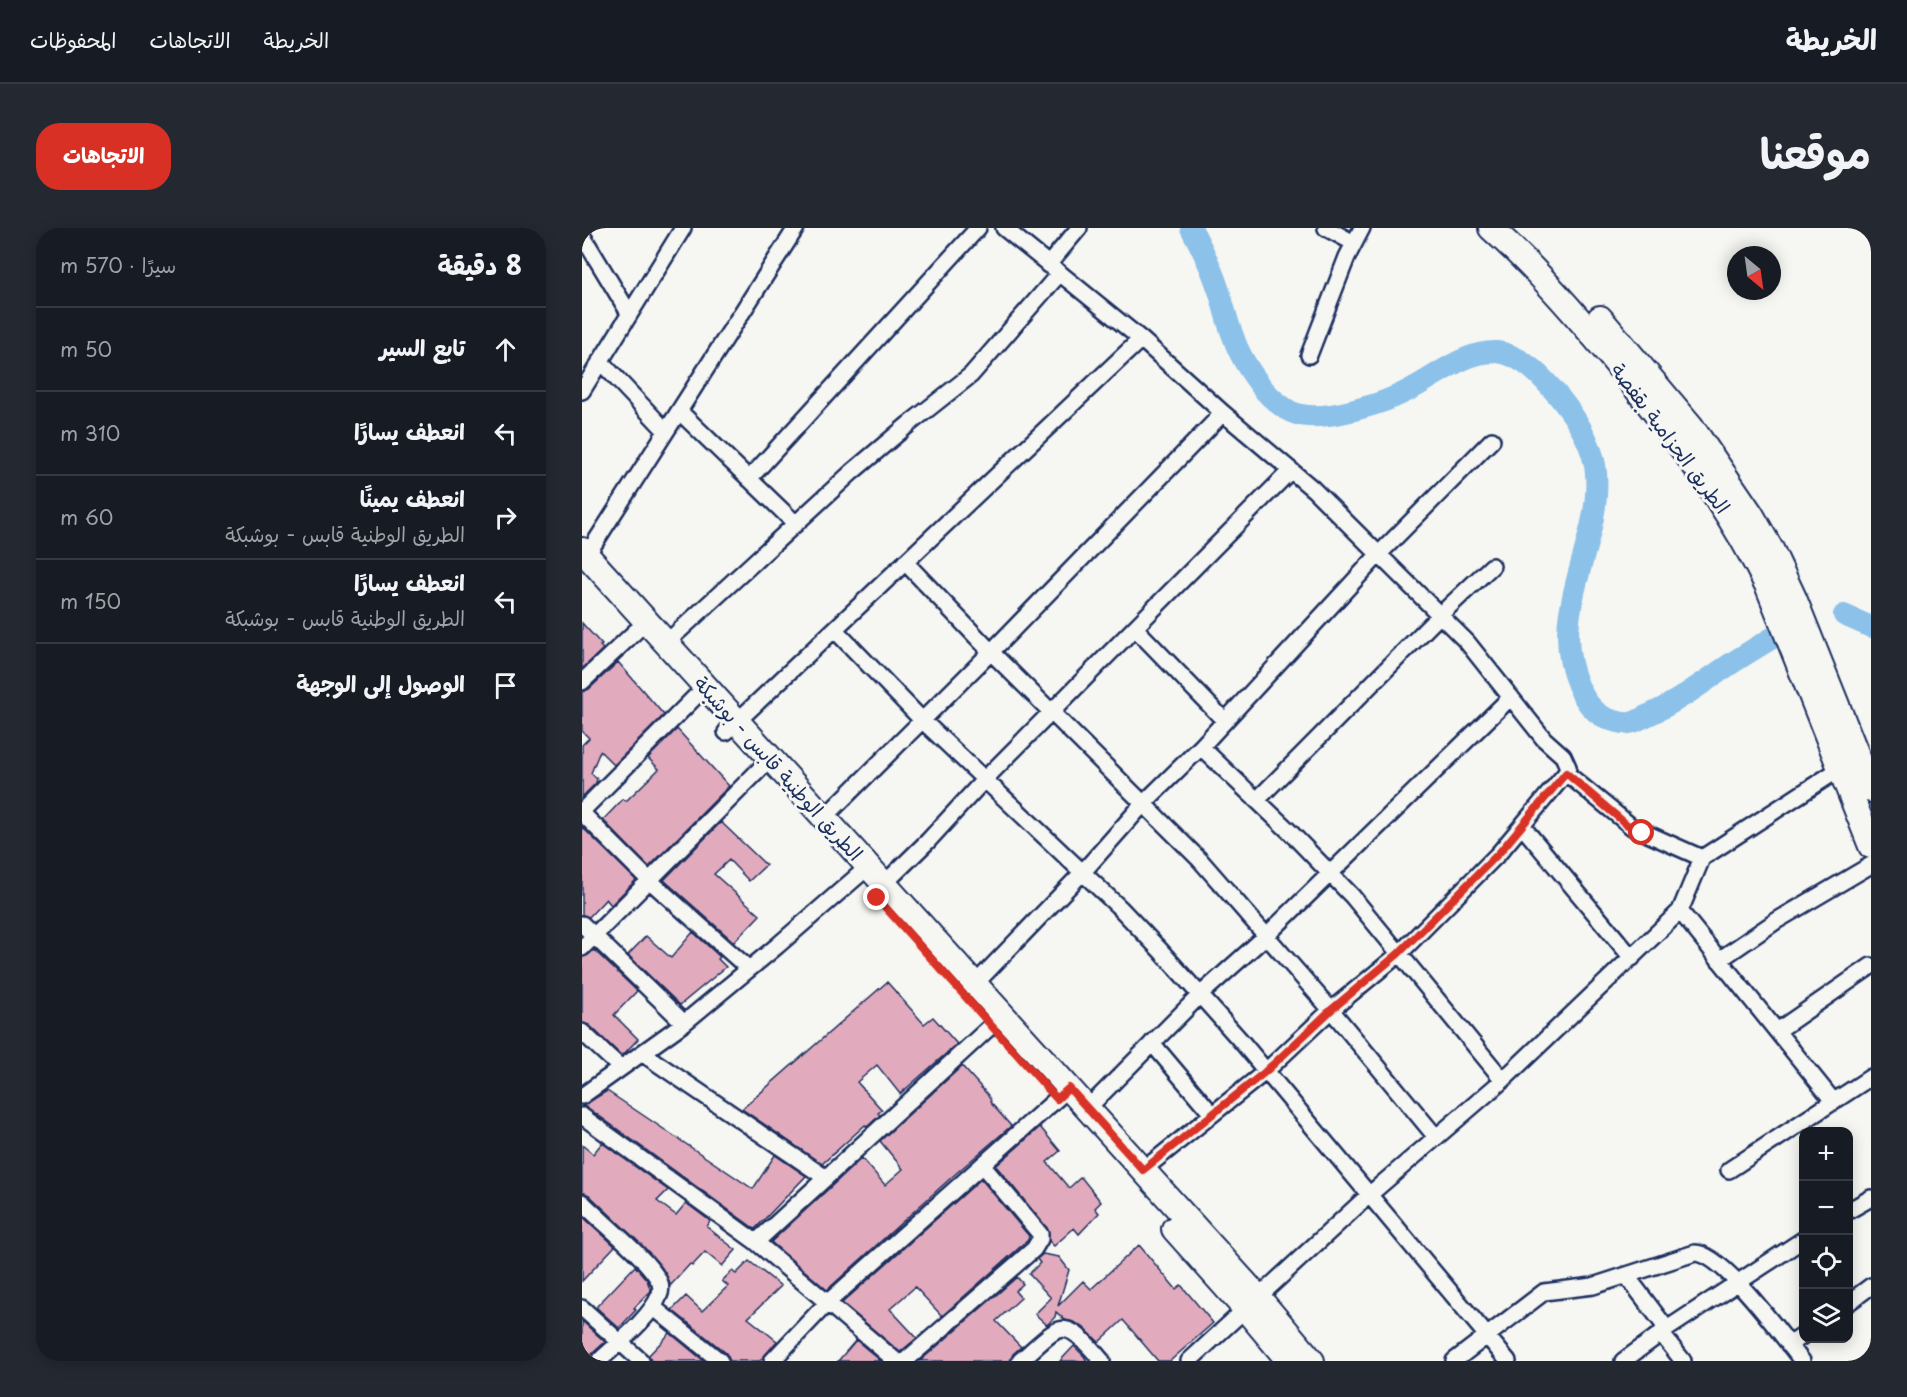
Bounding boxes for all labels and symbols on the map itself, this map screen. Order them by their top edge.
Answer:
north arrow [1727,246,1781,300]
street label: الطريق الحزامية بقفصة [1604,356,1738,520]
street label: الطريق الوطنية قابس - بوشبكة [688,669,870,867]
route start [1628,819,1654,845]
route end [863,884,889,910]

